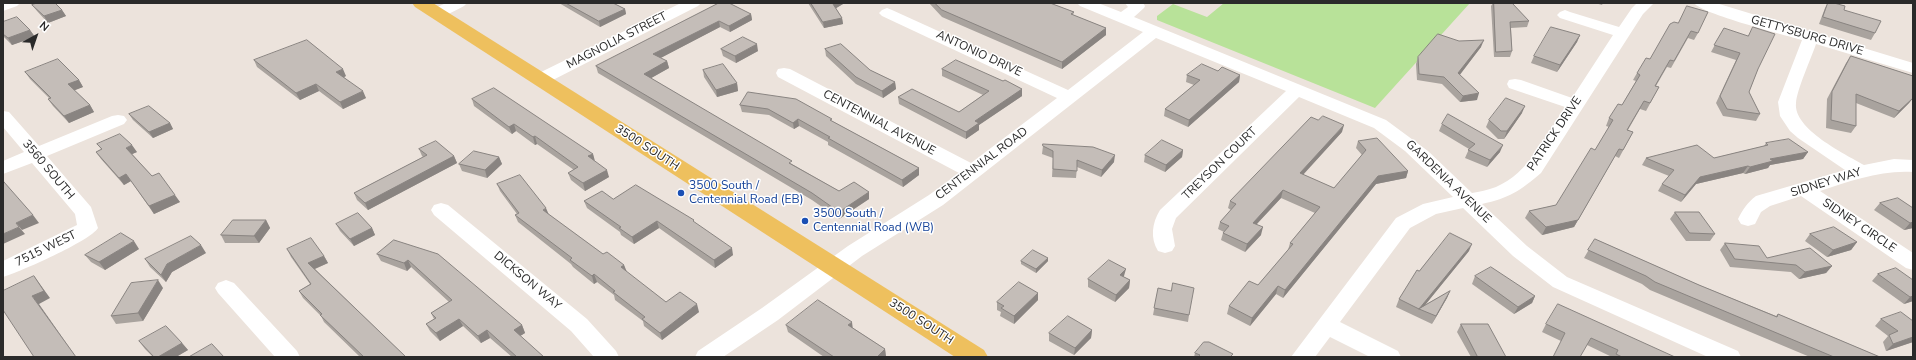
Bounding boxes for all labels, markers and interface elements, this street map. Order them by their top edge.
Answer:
street label: MAGNOLIA STREET [564,9,670,73]
street label: GETTYSBURG DRIVE [1749,13,1865,59]
north arrow [16,16,56,56]
text: N [36,18,52,35]
street label: ANTONIO DRIVE [934,28,1024,80]
street label: CENTENNIAL AVENUE [820,87,938,159]
street label: PATRICK DRIVE [1525,94,1585,174]
street label: 3500 SOUTH [612,122,682,174]
street label: CENTENNIAL ROAD [933,125,1031,203]
street label: TREYSON COURT [1180,125,1260,203]
street label: 3560 SOUTH [19,137,77,203]
street label: GARDENIA AVENUE [1402,138,1494,226]
street label: SIDNEY WAY [1789,165,1863,201]
place label: 3500 South / Centennial Road (EB) [689,179,804,207]
marker: 3500 South / Centennial Road (EB) [676,188,686,198]
street label: SIDNEY CIRCLE [1819,196,1899,256]
place label: 3500 South / Centennial Road (WB) [813,207,934,235]
marker: 3500 South / Centennial Road (WB) [800,216,810,226]
street label: 7515 WEST [13,228,79,270]
street label: DICKSON WAY [490,249,564,313]
street label: 3500 SOUTH [886,296,956,348]

